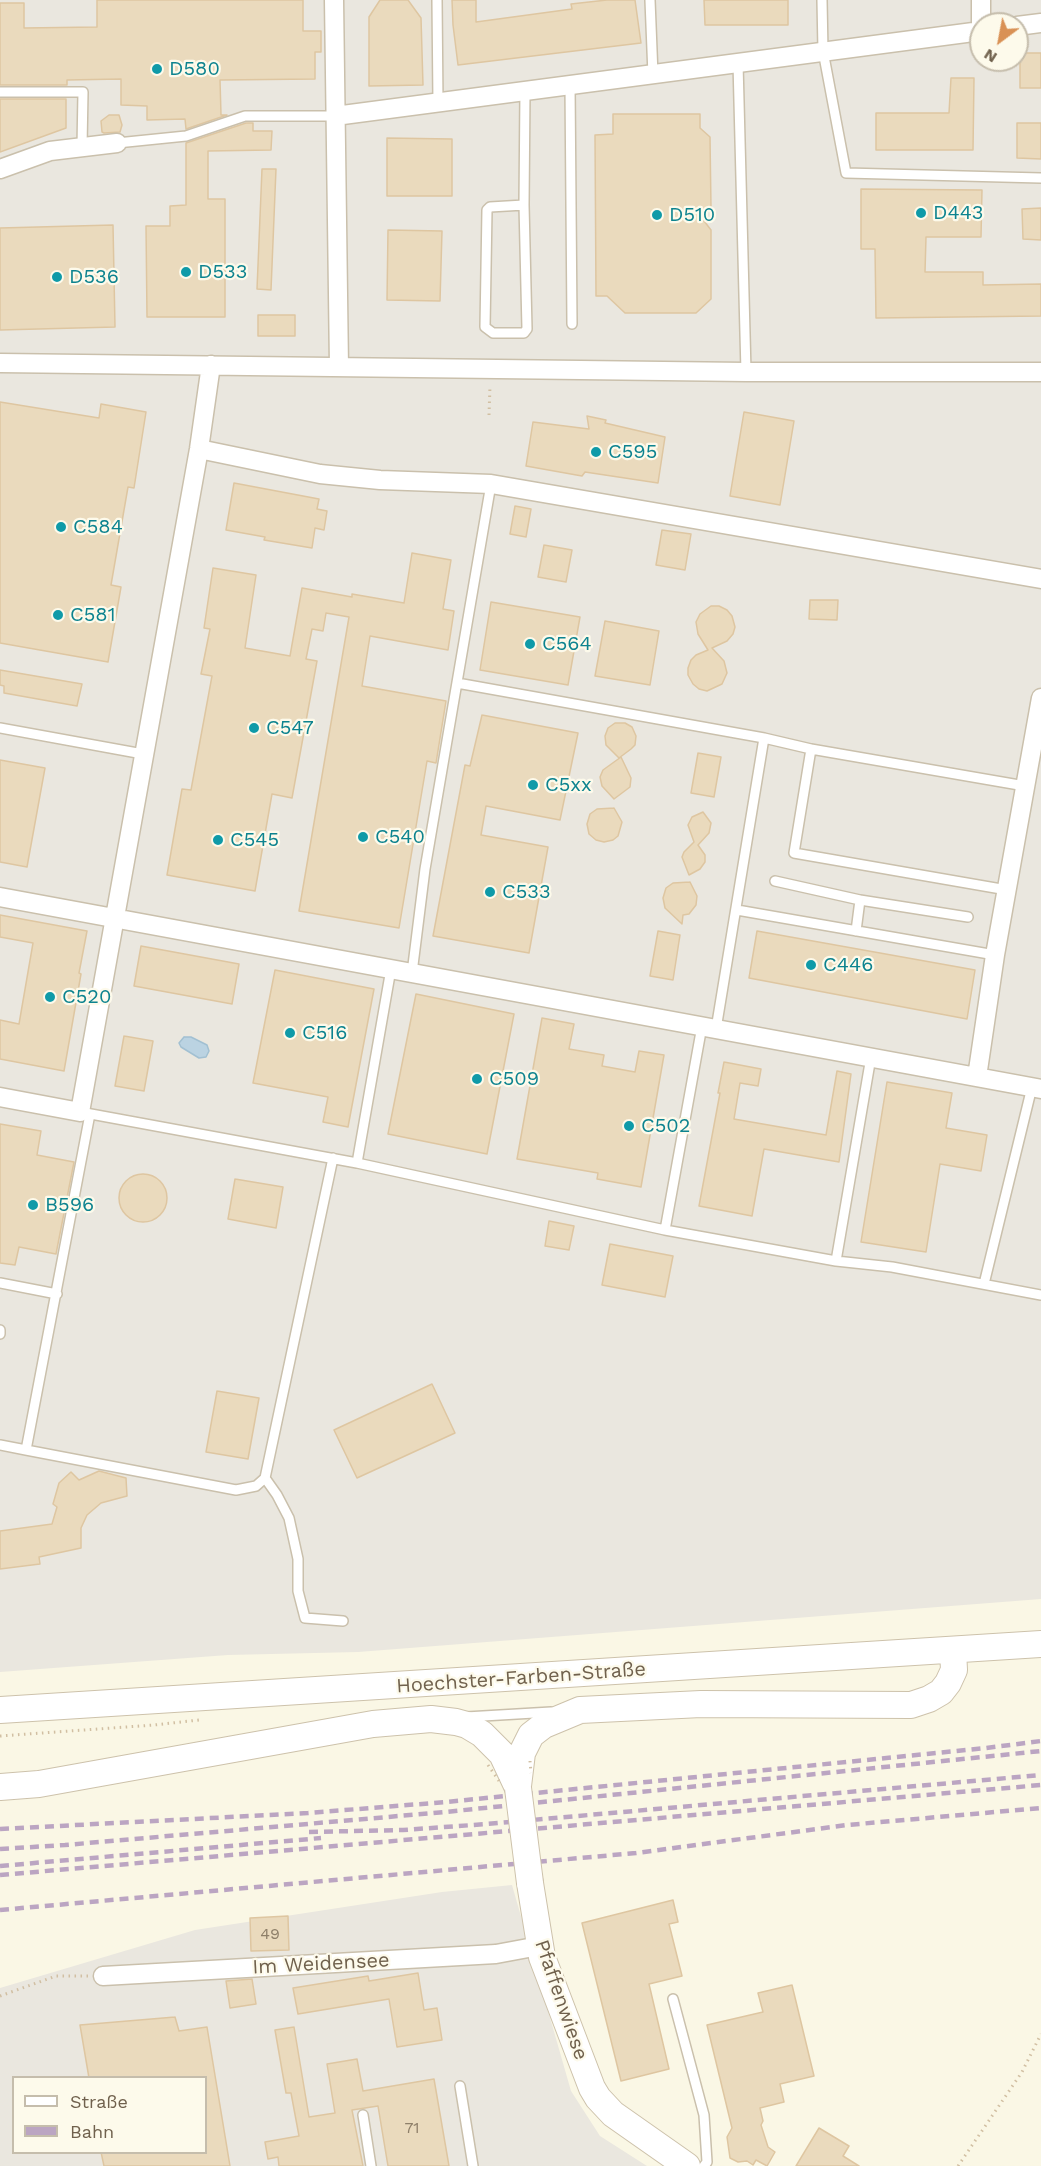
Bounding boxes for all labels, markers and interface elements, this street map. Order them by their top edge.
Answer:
north arrow [969,12,1029,72]
text: N [980,45,1000,67]
place label: D580 [169,57,220,81]
marker: D580 [150,62,164,76]
place label: D443 [933,201,984,225]
place label: D510 [669,203,715,227]
marker: D443 [914,206,928,220]
marker: D510 [650,208,664,222]
place label: D533 [198,260,247,284]
place label: D536 [69,265,119,289]
marker: D533 [179,265,193,279]
marker: D536 [50,270,64,284]
place label: C595 [608,440,657,464]
marker: C595 [589,445,603,459]
place label: C584 [73,515,123,539]
marker: C584 [54,520,68,534]
place label: C581 [70,603,115,627]
marker: C581 [51,608,65,622]
place label: C564 [542,632,592,656]
marker: C564 [523,637,537,651]
place label: C547 [266,716,314,740]
marker: C547 [247,721,261,735]
place label: C5xx [545,773,592,797]
marker: C5xx [526,778,540,792]
place label: C540 [375,825,425,849]
place label: C545 [230,828,279,852]
marker: C540 [356,830,370,844]
marker: C545 [211,833,225,847]
place label: C533 [502,880,551,904]
marker: C533 [483,885,497,899]
place label: C446 [823,953,873,977]
marker: C446 [804,958,818,972]
place label: C520 [62,985,111,1009]
marker: C520 [43,990,57,1004]
place label: C516 [302,1021,347,1045]
marker: C516 [283,1026,297,1040]
place label: C509 [489,1067,539,1091]
marker: C509 [470,1072,484,1086]
place label: C502 [641,1114,690,1138]
marker: C502 [622,1119,636,1133]
place label: B596 [45,1193,94,1217]
marker: B596 [26,1198,40,1212]
street label: Hoechster-Farben-Straße [395,1657,647,1699]
house number: 49 [260,1924,280,1944]
street label: Pfaffenwiese [529,1937,593,2063]
street label: Im Weidensee [252,1948,390,1980]
legend [12,2076,207,2154]
text: Straße [70,2091,128,2112]
house number: 71 [404,2118,420,2138]
text: Bahn [70,2121,114,2142]

